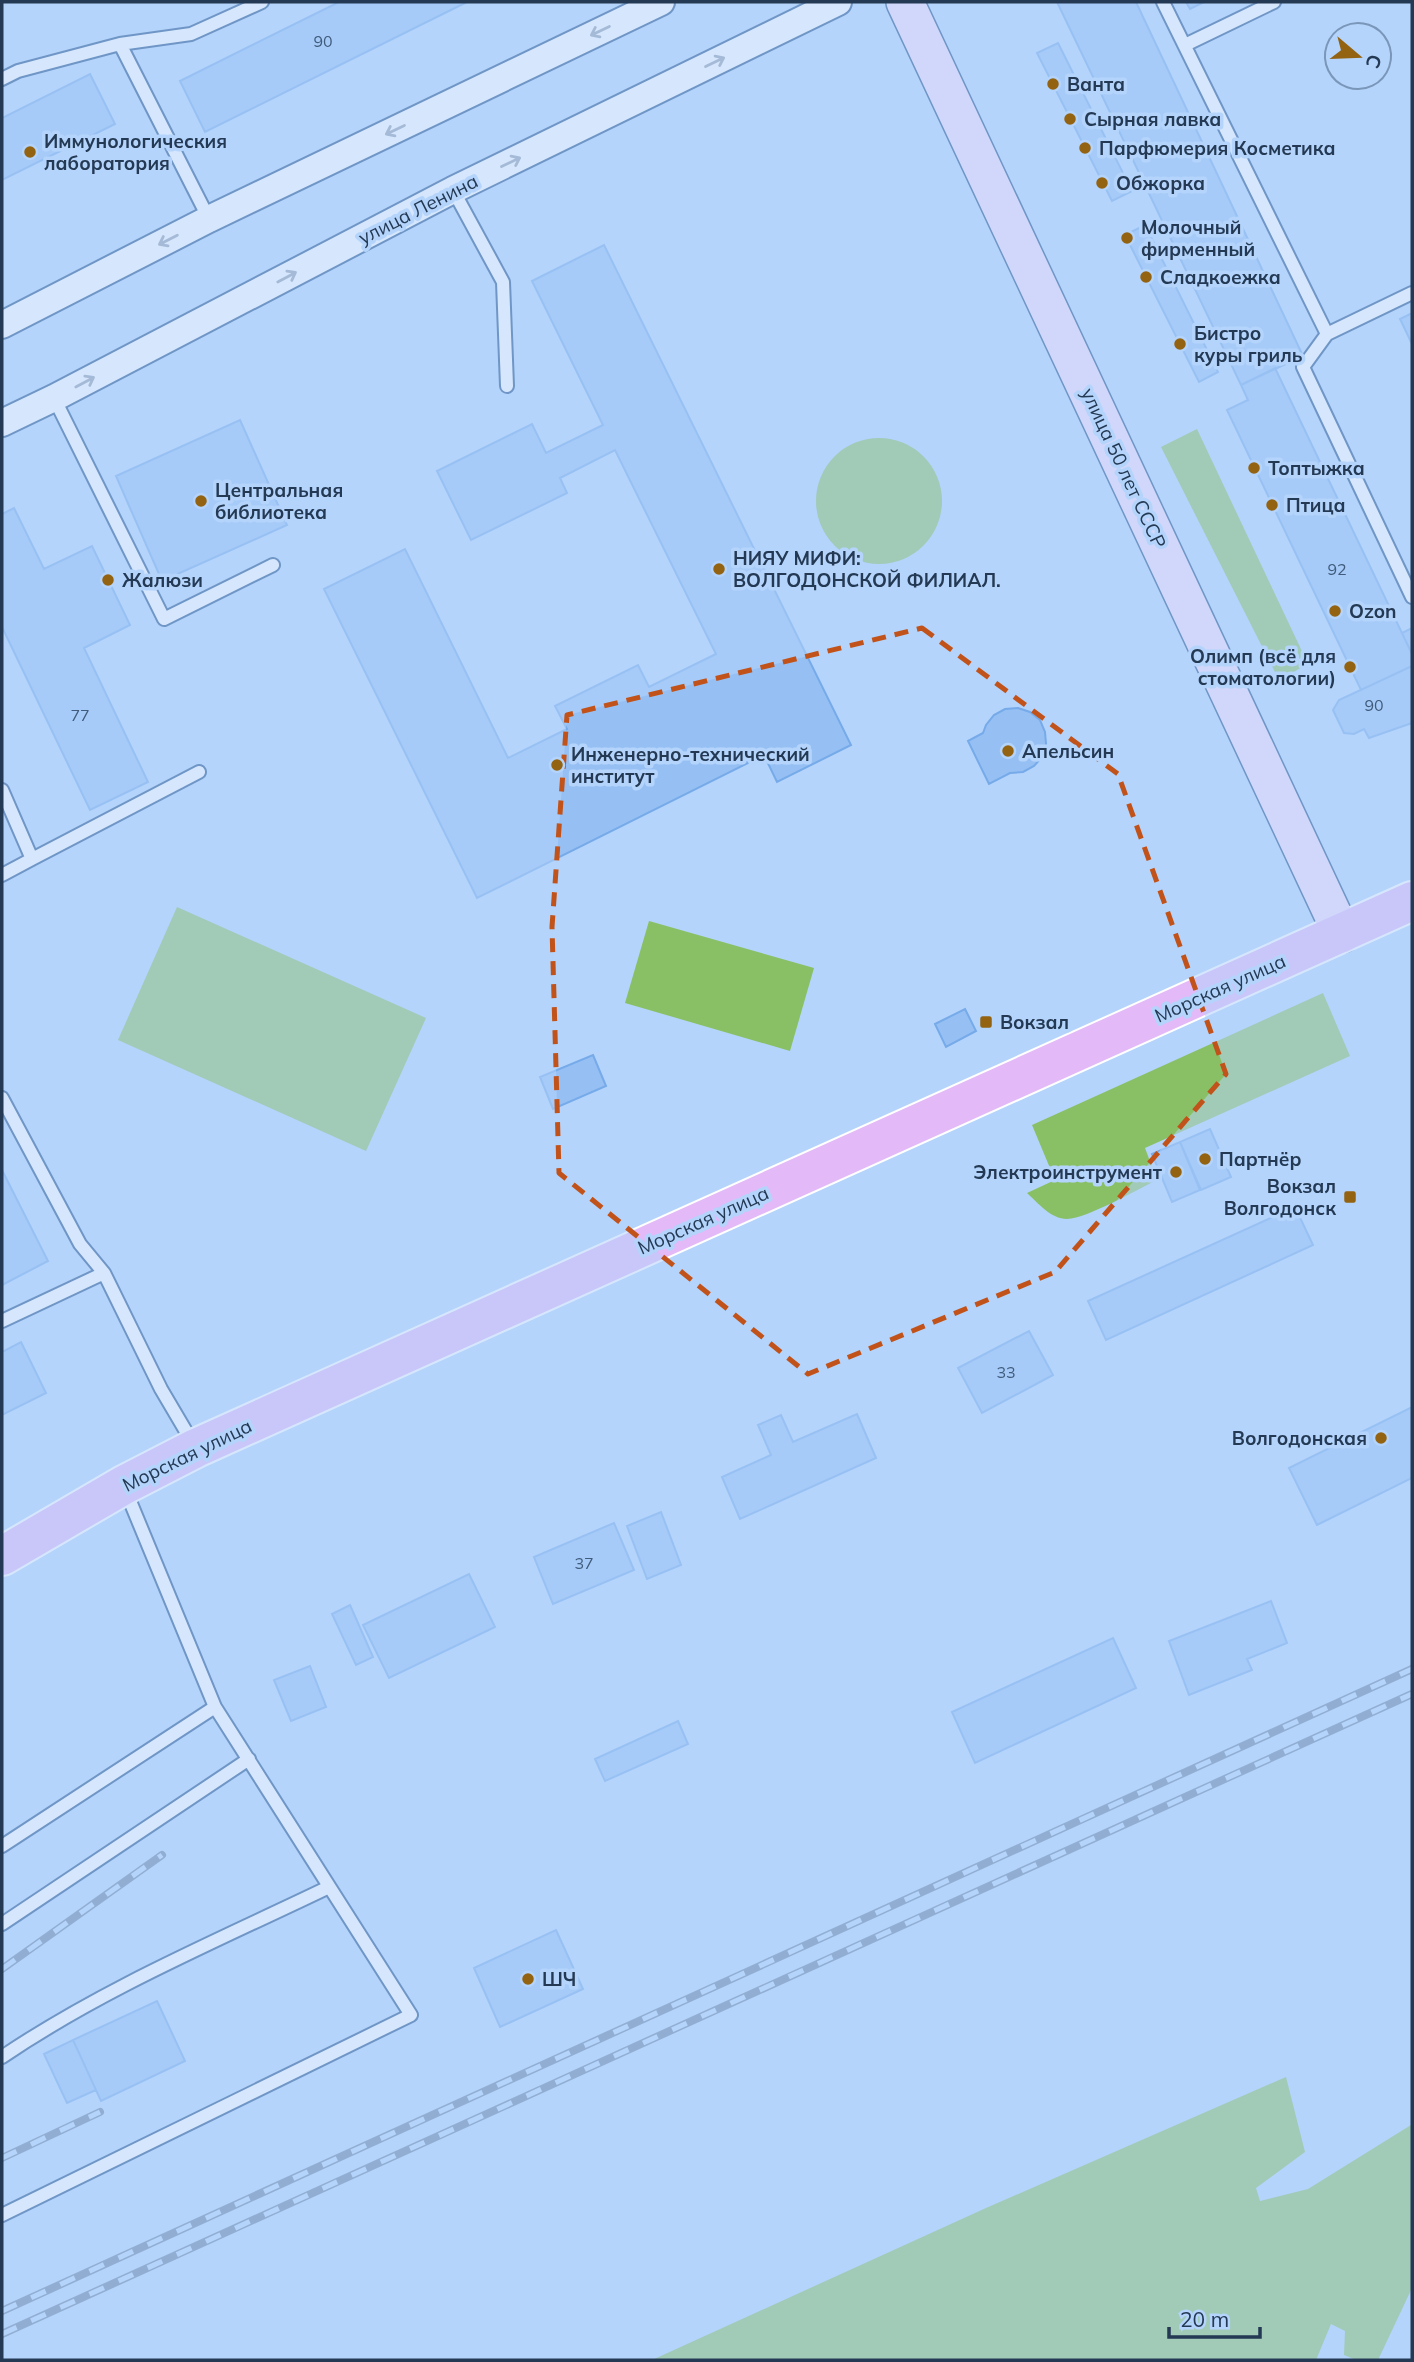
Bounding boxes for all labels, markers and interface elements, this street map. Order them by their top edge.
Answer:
north arrow [1323,21,1393,91]
one-way arrow [590,25,611,39]
house number: 90 [313,31,333,51]
text: С [1361,51,1388,72]
one-way arrow [704,54,725,68]
place label: Ванта [1067,72,1125,96]
marker: Ванта [1045,76,1061,92]
place label: Сырная лавка [1084,107,1221,131]
marker: Сырная лавка [1062,111,1078,127]
one-way arrow [385,123,406,137]
place label: Иммунологическия лаборатория [44,129,227,175]
place label: Парфюмерия Косметика [1099,136,1336,160]
marker: Парфюмерия Косметика [1077,140,1093,156]
marker: Иммунологическия лаборатория [22,144,38,160]
one-way arrow [500,154,521,168]
street label: улица Ленина [354,169,482,249]
place label: Обжорка [1116,171,1205,195]
marker: Обжорка [1094,175,1110,191]
place label: Молочный фирменный [1141,215,1255,261]
marker: Молочный фирменный [1119,230,1135,246]
one-way arrow [158,234,179,247]
place label: Сладкоежка [1160,265,1281,289]
one-way arrow [276,269,297,283]
marker: Сладкоежка [1138,269,1154,285]
place label: Бистро куры гриль [1194,321,1303,367]
marker: Бистро куры гриль [1172,336,1188,352]
one-way arrow [74,375,95,388]
street label: улица 50 лет СССР [1076,384,1172,552]
place label: Топтыжка [1268,456,1365,480]
marker: Топтыжка [1246,460,1262,476]
place label: Центральная библиотека [215,478,343,524]
marker: Центральная библиотека [193,493,209,509]
place label: Птица [1286,493,1346,517]
marker: Птица [1264,497,1280,513]
place label: НИЯУ МИФИ: ВОЛГОДОНСКОЙ ФИЛИАЛ. [733,546,1001,592]
house number: 92 [1327,559,1347,579]
marker: НИЯУ МИФИ: ВОЛГОДОНСКОЙ ФИЛИАЛ. [711,561,727,577]
place label: Жалюзи [122,568,203,592]
marker: Жалюзи [100,572,116,588]
place label: Ozon [1349,599,1396,623]
marker: Ozon [1327,603,1343,619]
place label: Олимп (всё для стоматологии) [1190,644,1336,690]
marker: Олимп (всё для стоматологии) [1342,659,1358,675]
house number: 90 [1364,695,1384,715]
house number: 77 [70,705,90,725]
place label: Апельсин [1022,739,1114,763]
place label: Инженерно-технический институт [571,742,810,788]
marker: Апельсин [1000,743,1016,759]
marker: Инженерно-технический институт [549,757,565,773]
street label: Морская улица [1151,948,1289,1028]
place label: Вокзал [1000,1010,1069,1034]
marker: Вокзал [978,1014,994,1030]
place label: Партнёр [1219,1147,1301,1171]
marker: Партнёр [1197,1151,1213,1167]
place label: Электроинструмент [973,1160,1163,1184]
marker: Электроинструмент [1168,1164,1184,1180]
place label: Вокзал Волгодонск [1224,1174,1336,1220]
street label: Морская улица [634,1180,772,1260]
marker: Вокзал Волгодонск [1342,1189,1358,1205]
house number: 33 [996,1362,1016,1382]
street label: Морская улица [118,1413,256,1497]
place label: Волгодонская [1232,1426,1367,1450]
marker: Волгодонская [1373,1430,1389,1446]
house number: 37 [574,1553,594,1573]
place label: ШЧ [542,1967,576,1991]
marker: ШЧ [520,1971,536,1987]
scale bar [1169,2296,1260,2340]
text: 20 m [1180,2306,1229,2332]

